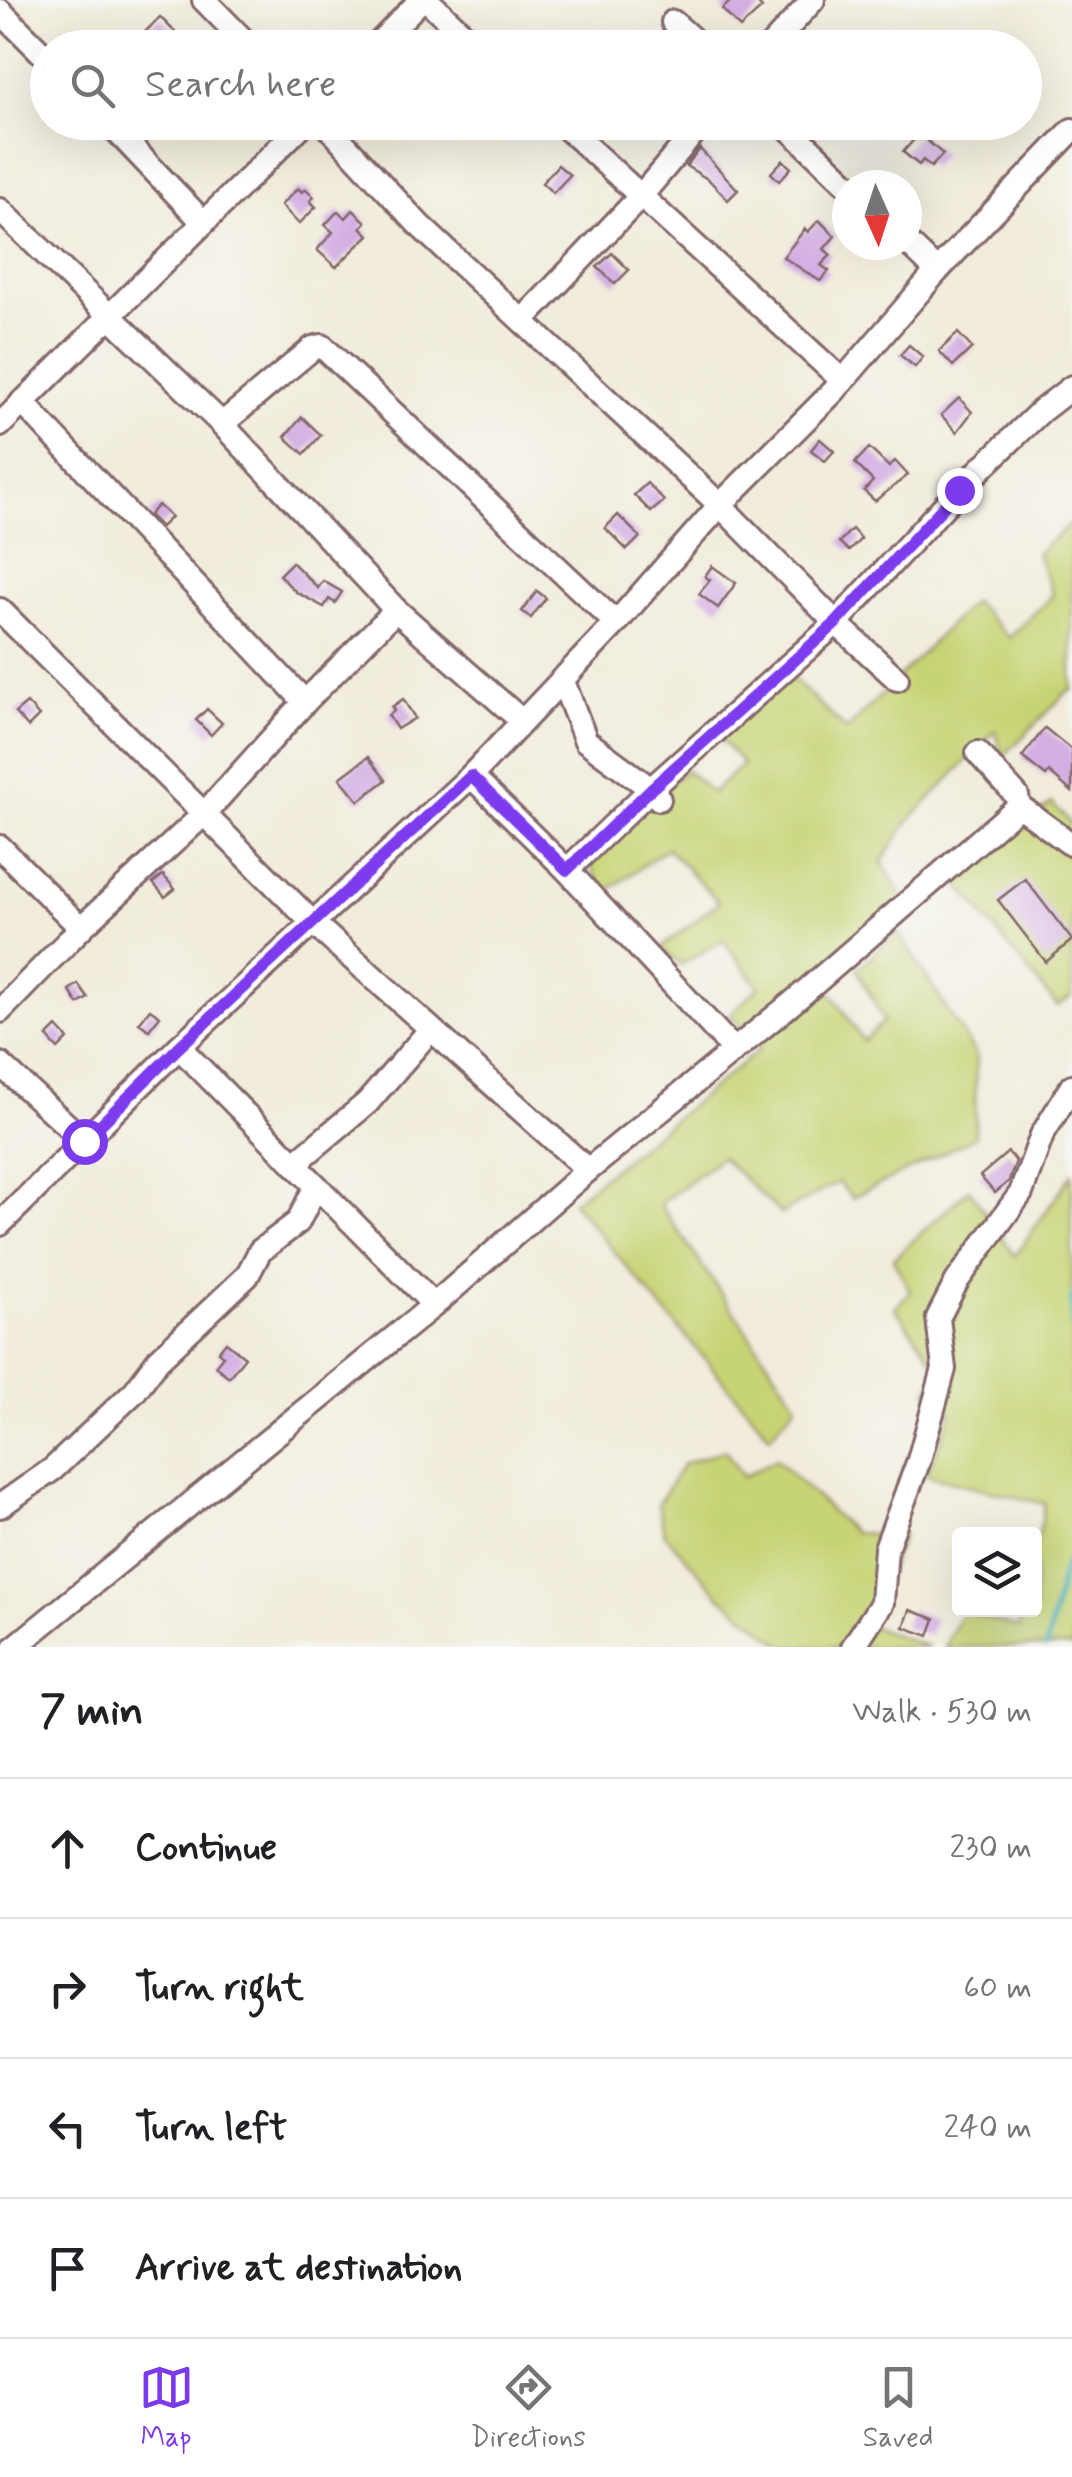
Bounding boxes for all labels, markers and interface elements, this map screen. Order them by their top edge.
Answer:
search box [30,30,1042,140]
icon: search [65,58,120,113]
text: Search here [145,61,336,110]
north arrow [832,170,922,260]
route end [937,468,983,514]
route start [62,1119,108,1165]
map controls [952,1527,1042,1617]
button: layers [952,1527,1042,1617]
text: 7 min [40,1685,143,1740]
text: Walk · 530 m [852,1691,1032,1733]
icon: ahead [40,1821,95,1876]
text: Continue [135,1824,277,1873]
text: 230 m [949,1827,1032,1869]
icon: right [40,1961,95,2016]
text: Turn right [135,1964,304,2013]
text: 60 m [963,1967,1032,2009]
icon: left [40,2101,95,2156]
text: Turn left [135,2104,287,2153]
text: 240 m [944,2107,1032,2149]
icon: arrive [40,2241,95,2296]
text: Arrive at destination [135,2244,462,2293]
tab: Map [139,2360,194,2457]
tab: Directions [471,2360,586,2457]
tab: Saved [863,2360,933,2457]

